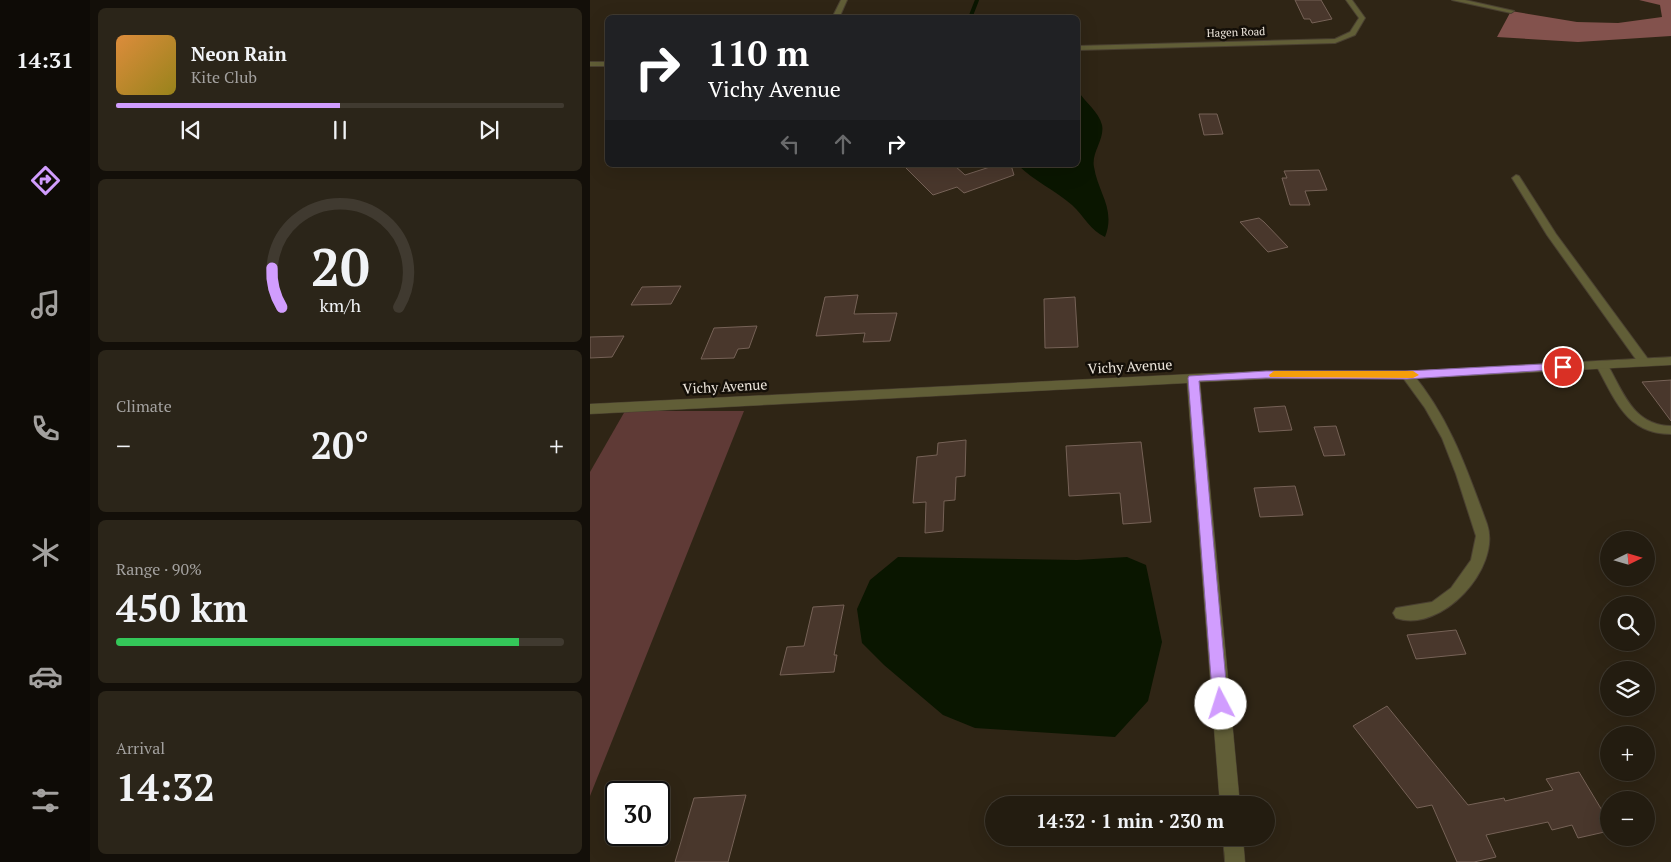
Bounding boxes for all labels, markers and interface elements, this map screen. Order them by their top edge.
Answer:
street label: Hagen Road [1206,24,1266,40]
text: 110 m [708,30,809,76]
icon: right [625,35,690,100]
text: Neon Rain [191,41,287,66]
text: 14:31 [16,45,74,74]
text: Kite Club [191,66,257,88]
text: Vichy Avenue [708,74,841,103]
icon: previous [177,116,205,144]
icon: pause [326,116,354,144]
icon: next [475,116,503,144]
icon: left [776,130,804,158]
icon: ahead [829,130,857,158]
icon: right [882,130,910,158]
icon: directions [28,163,63,198]
text: 20 [311,232,369,301]
icon: music [28,287,63,322]
text: km/h [319,293,361,317]
pin [1542,346,1584,388]
icon: arrive [1549,353,1577,381]
street label: Vichy Avenue [1087,354,1173,378]
street label: Vichy Avenue [682,374,768,398]
text: Climate [116,395,172,417]
icon: phone [28,411,63,446]
text: 20° [311,420,369,470]
text: − [116,427,131,464]
text: + [549,427,564,464]
north arrow [1600,531,1655,586]
map controls [1600,531,1655,846]
icon: climate [28,535,63,570]
text: Range · 90% [116,558,202,580]
text: 450 km [116,583,248,633]
button: search [1600,596,1655,651]
icon: car [28,659,63,694]
button: layers [1600,661,1655,716]
position arrow [1194,677,1246,729]
button: + [1600,726,1655,781]
text: Arrival [116,737,165,759]
text: 14:32 [116,762,215,812]
speed limit sign: 30 [605,781,670,846]
icon: filters [28,783,63,818]
button: − [1600,791,1655,846]
text: 14:32 · 1 min · 230 m [1036,808,1224,833]

